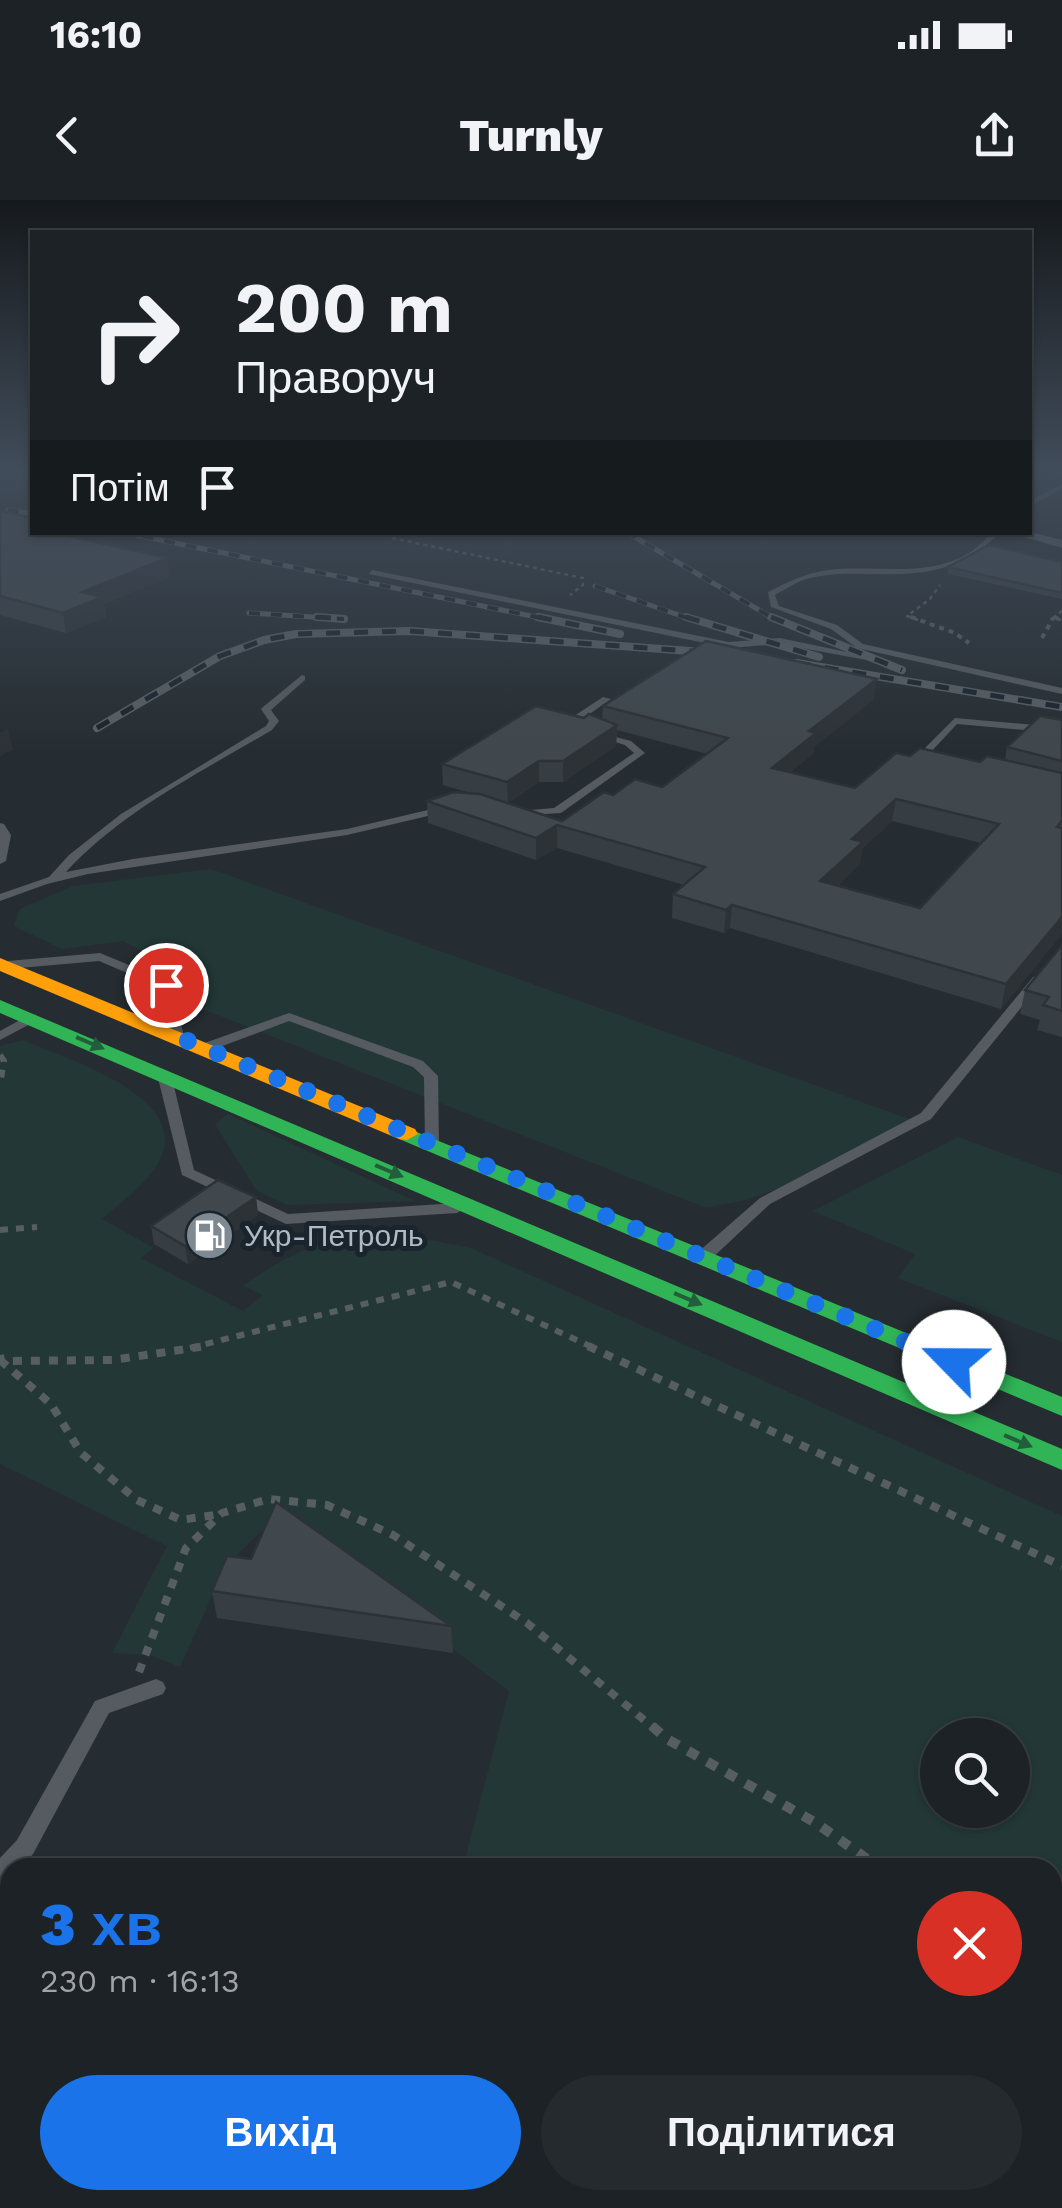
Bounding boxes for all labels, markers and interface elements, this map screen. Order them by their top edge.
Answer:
text: 16:10 [50,13,142,57]
icon: back [40,108,95,163]
icon: share [967,108,1022,163]
text: Turnly [459,109,603,162]
text: 200 m [235,267,453,349]
icon: right [70,270,200,400]
text: Праворуч [235,351,436,404]
icon: arrive [190,460,245,515]
text: Потім [70,466,170,510]
pin [124,943,209,1028]
icon: arrive [139,958,194,1013]
one-way arrow [75,1035,105,1051]
one-way arrow [374,1163,404,1179]
fuel station icon: Укр-Петроль [183,1210,235,1262]
place label: Укр-Петроль [244,1218,424,1253]
one-way arrow [673,1291,702,1307]
position arrow [902,1310,1006,1414]
one-way arrow [1003,1433,1033,1449]
map controls [920,1718,1030,1828]
button: search [920,1718,1030,1828]
text: 3 хв [40,1889,162,1960]
button: close [917,1891,1022,1996]
text: 230 m · 16:13 [40,1962,240,2000]
button: Вихід [40,2075,521,2190]
button: Поділитися [541,2075,1022,2190]

